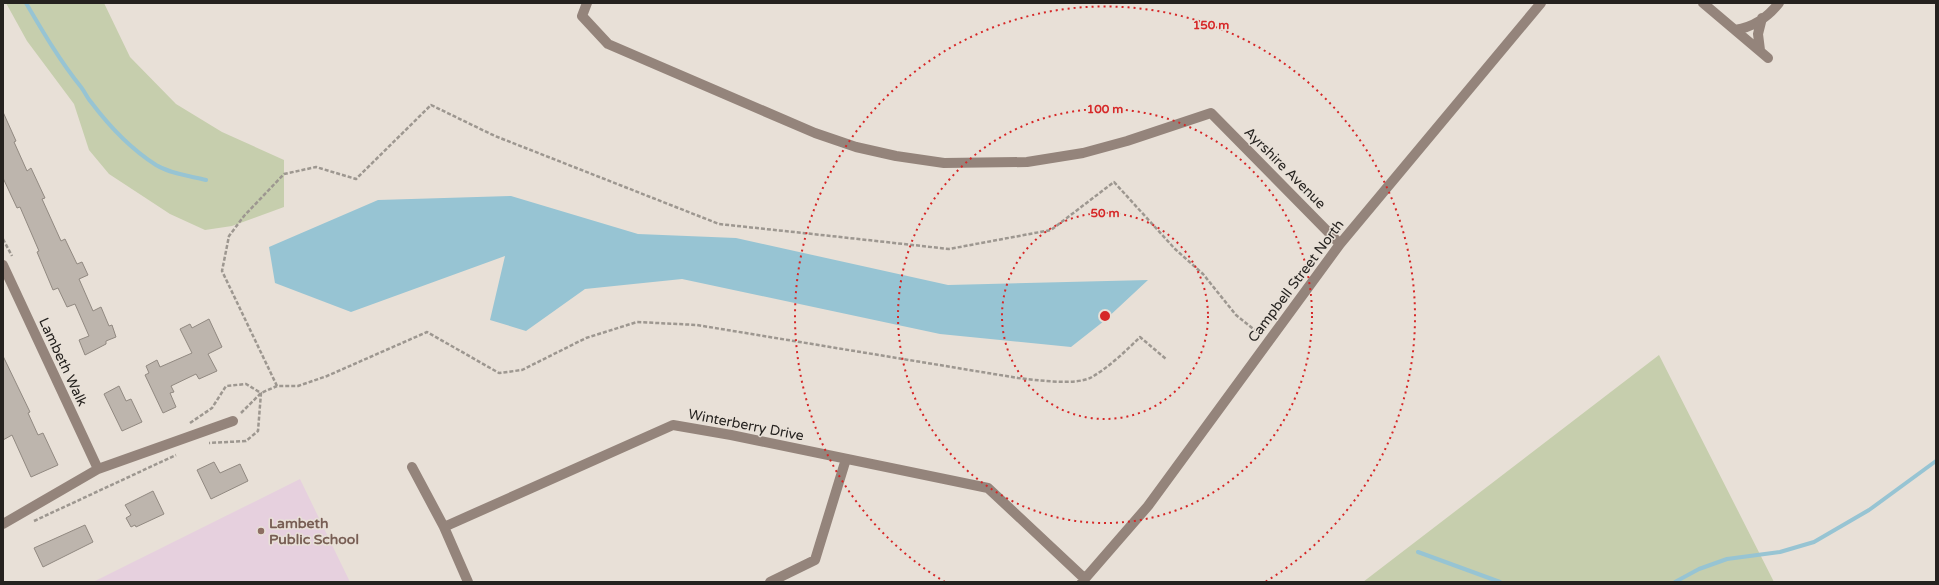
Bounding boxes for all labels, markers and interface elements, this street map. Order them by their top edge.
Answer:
text: 150 m [1193,18,1229,32]
text: 100 m [1087,102,1123,116]
street label: Ayrshire Avenue [1241,124,1329,212]
text: 50 m [1090,206,1120,220]
street label: Campbell Street North [1244,216,1348,346]
centre of rings [1098,309,1112,323]
street label: Lambeth Walk [35,315,91,409]
street label: Winterberry Drive [687,405,805,445]
place label: Lambeth Public School [269,515,359,548]
marker: Lambeth Public School [256,526,266,536]

